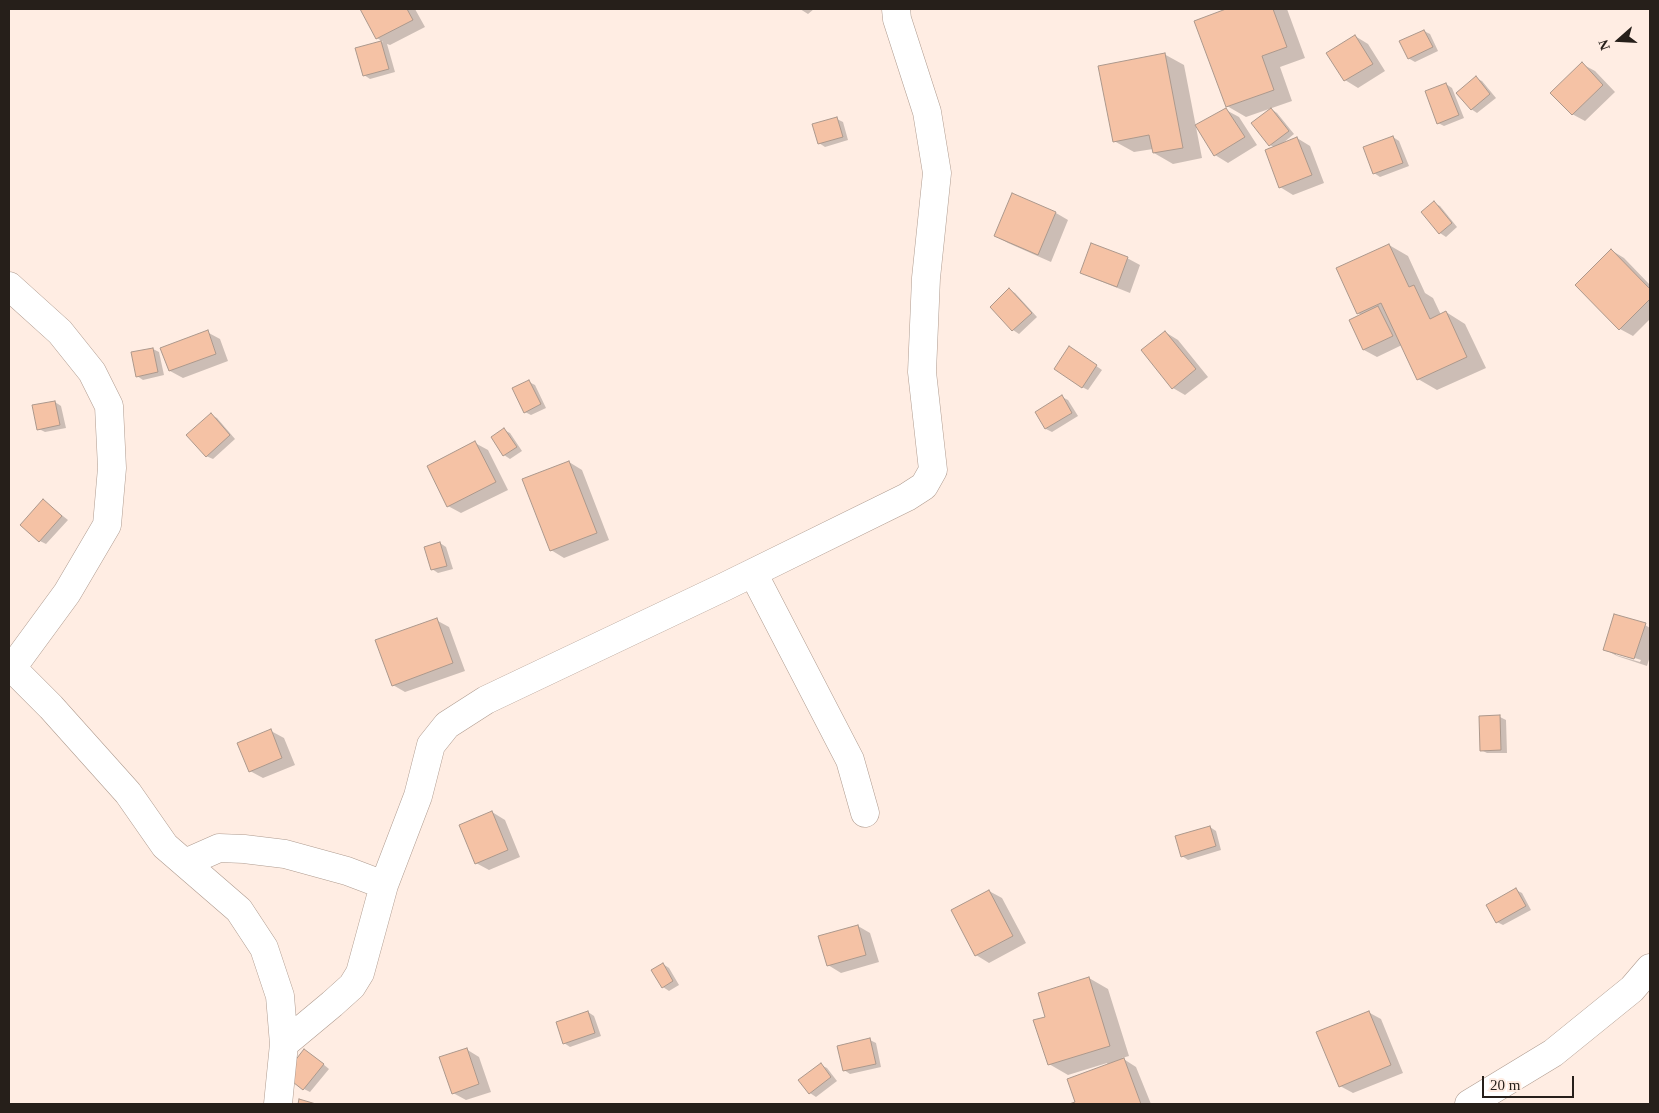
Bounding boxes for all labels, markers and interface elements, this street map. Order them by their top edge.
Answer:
north arrow [1594,15,1644,65]
text: N [1596,38,1613,52]
scale bar [1484,1066,1576,1098]
text: 20 m [1490,1077,1520,1093]

